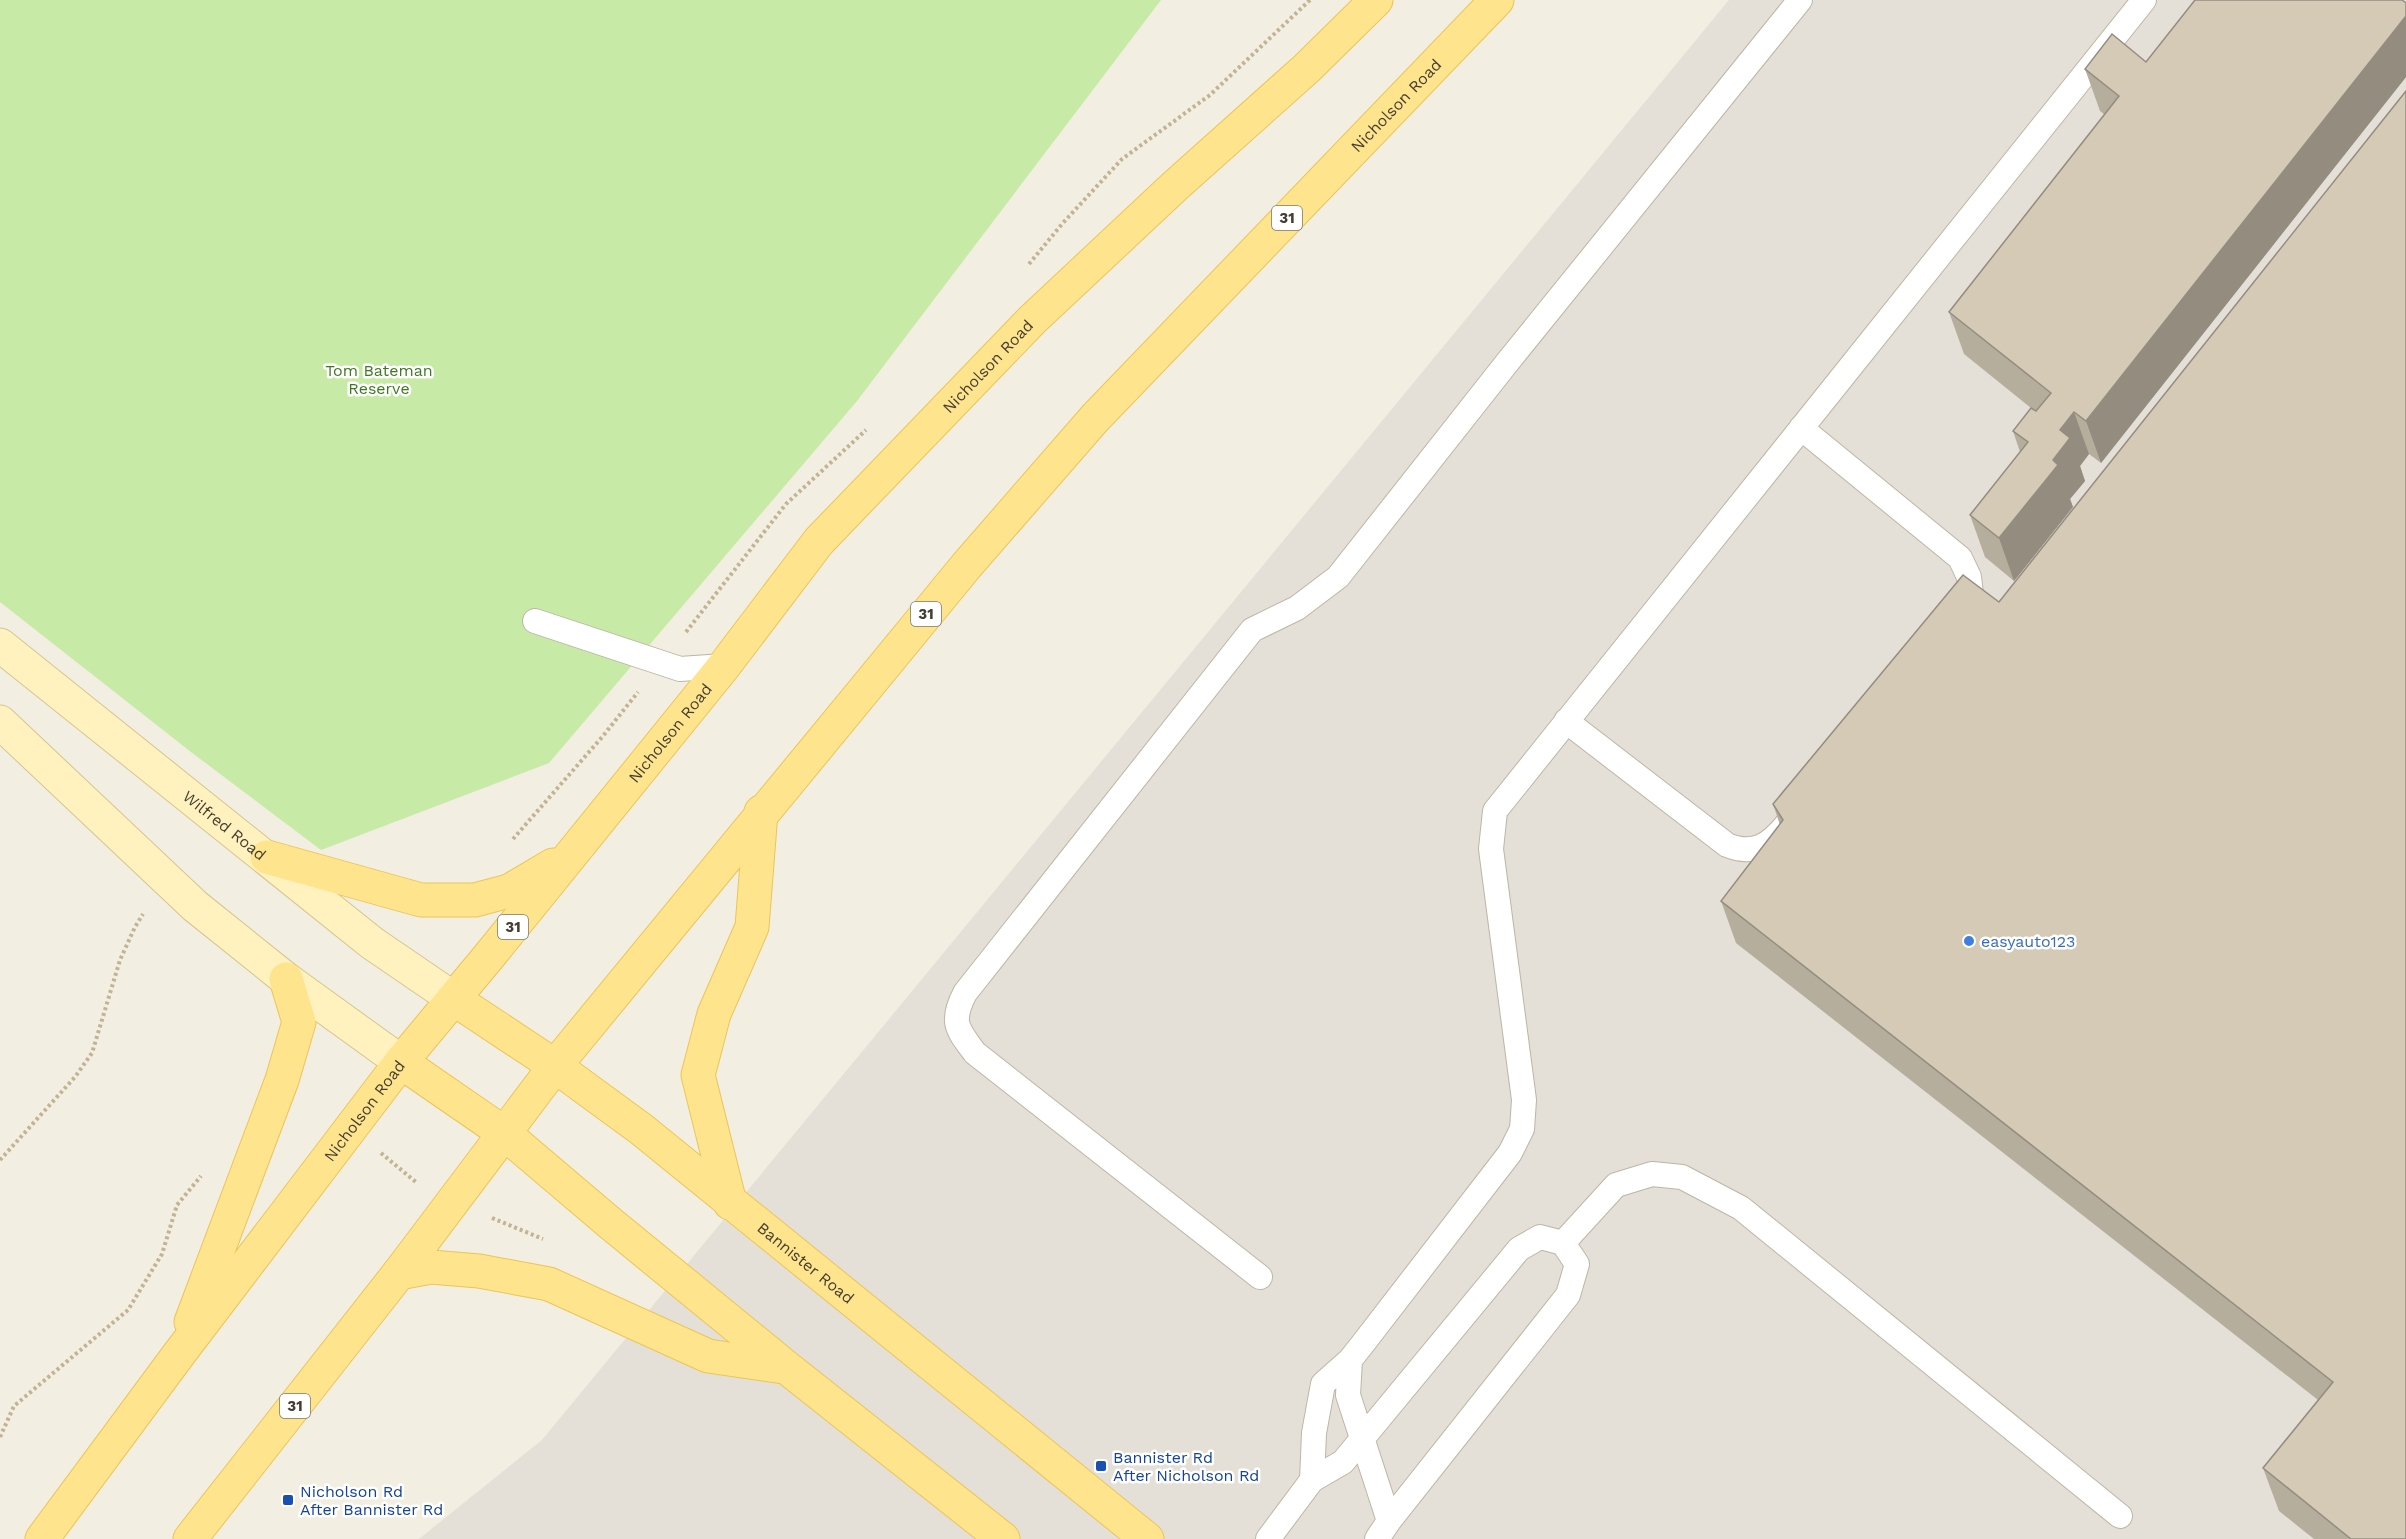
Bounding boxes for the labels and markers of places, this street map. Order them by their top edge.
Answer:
place label: easyauto123 [1981,932,2075,951]
marker: easyauto123 [1962,934,1976,948]
place label: Bannister Rd After Nicholson Rd [1113,1448,1259,1485]
marker: Bannister Rd After Nicholson Rd [1094,1459,1108,1473]
place label: Nicholson Rd After Bannister Rd [300,1482,443,1519]
marker: Nicholson Rd After Bannister Rd [281,1493,295,1507]

